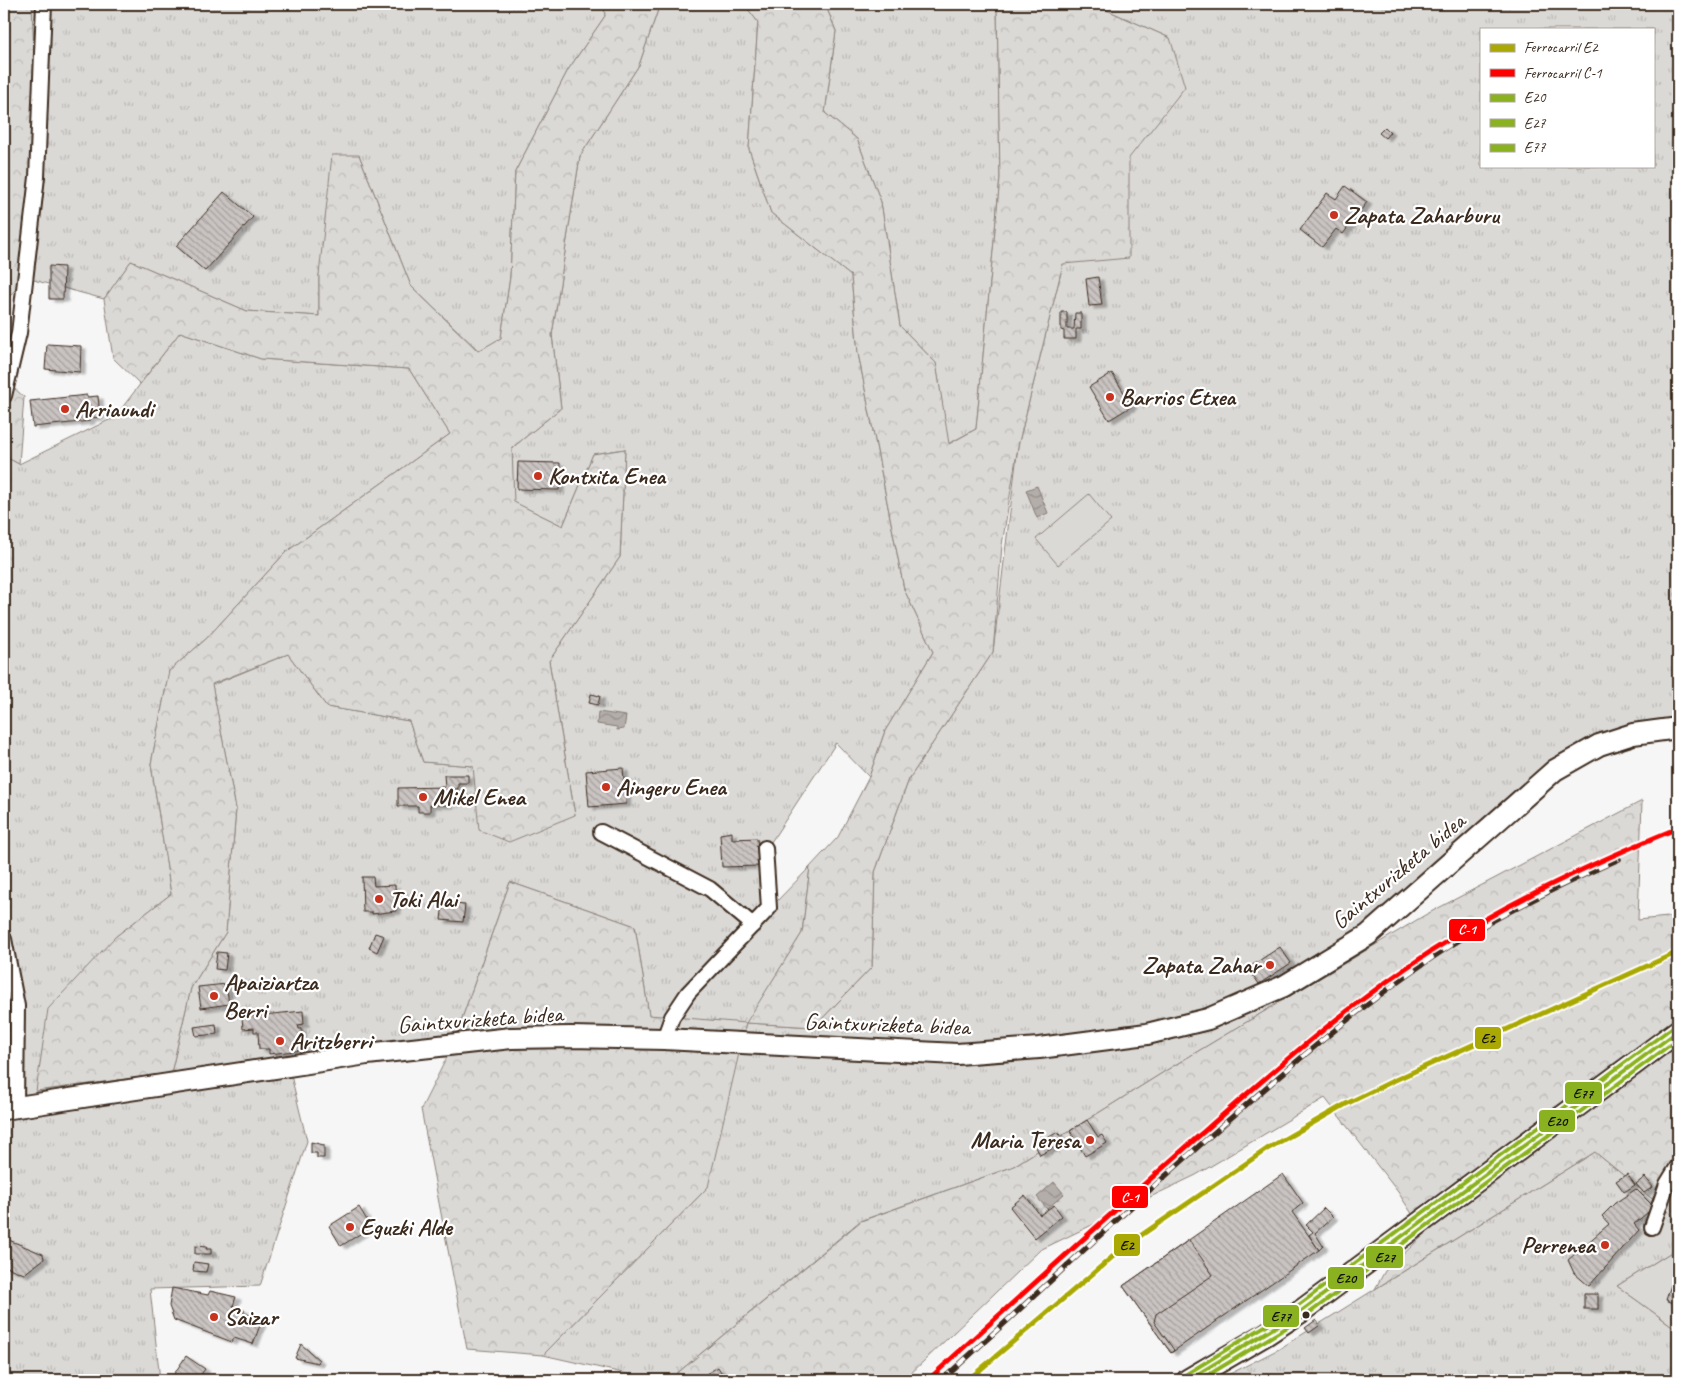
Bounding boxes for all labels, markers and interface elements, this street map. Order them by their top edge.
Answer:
legend [1480,28,1654,168]
text: Ferrocarril E2 [1524,38,1599,57]
text: Ferrocarril C-1 [1524,64,1603,83]
text: E20 [1524,88,1547,107]
text: E27 [1524,114,1547,133]
text: E77 [1524,138,1547,157]
place label: Zapata Zaharburu [1344,200,1501,230]
marker: Zapata Zaharburu [1328,209,1340,221]
place label: Barrios Etxea [1120,382,1237,412]
marker: Barrios Etxea [1104,391,1116,403]
place label: Arriaundi [75,394,156,424]
marker: Arriaundi [59,403,71,415]
place label: Kontxita Enea [548,461,667,491]
marker: Kontxita Enea [532,470,544,482]
place label: Aingeru Enea [616,772,728,802]
marker: Aingeru Enea [600,781,612,793]
place label: Mikel Enea [433,782,527,812]
marker: Mikel Enea [417,791,429,803]
street label: Gaintxurizketa bidea [1325,805,1473,936]
place label: Toki Alai [389,884,461,914]
marker: Toki Alai [373,893,385,905]
line badge: C-1 [1448,918,1486,942]
text: C-1 [1458,921,1477,938]
place label: Zapata Zahar [1142,950,1262,980]
marker: Zapata Zahar [1264,959,1276,971]
place label: Apaiziartza Berri [224,967,320,1025]
marker: Apaiziartza Berri [208,990,220,1002]
street label: Gaintxurizketa bidea [396,998,566,1040]
street label: Gaintxurizketa bidea [804,1006,972,1042]
place label: Aritzberri [290,1026,375,1056]
line badge: E2 [1474,1026,1502,1050]
text: E2 [1481,1030,1497,1047]
marker: Aritzberri [274,1035,286,1047]
line badge: E77 [1564,1081,1603,1105]
text: E77 [1573,1085,1595,1102]
line badge: E20 [1538,1109,1576,1133]
text: E20 [1547,1113,1569,1130]
place label: Maria Teresa [970,1125,1082,1155]
marker: Maria Teresa [1084,1134,1096,1146]
line badge: C-1 [1111,1185,1149,1209]
text: C-1 [1121,1189,1140,1206]
place label: Eguzki Alde [360,1212,454,1242]
marker: Eguzki Alde [344,1221,356,1233]
place label: Perrenea [1521,1230,1597,1260]
line badge: E2 [1113,1233,1141,1257]
text: E2 [1120,1237,1136,1254]
marker: Perrenea [1599,1239,1611,1251]
line badge: E27 [1365,1245,1404,1269]
text: E27 [1375,1249,1397,1266]
line badge: E20 [1327,1266,1365,1290]
text: E20 [1336,1270,1358,1287]
place label: Saizar [224,1302,280,1332]
line badge: E77 [1262,1304,1300,1328]
text: E77 [1271,1308,1293,1325]
unlabelled marker [1301,1310,1311,1320]
marker: Saizar [208,1311,220,1323]

